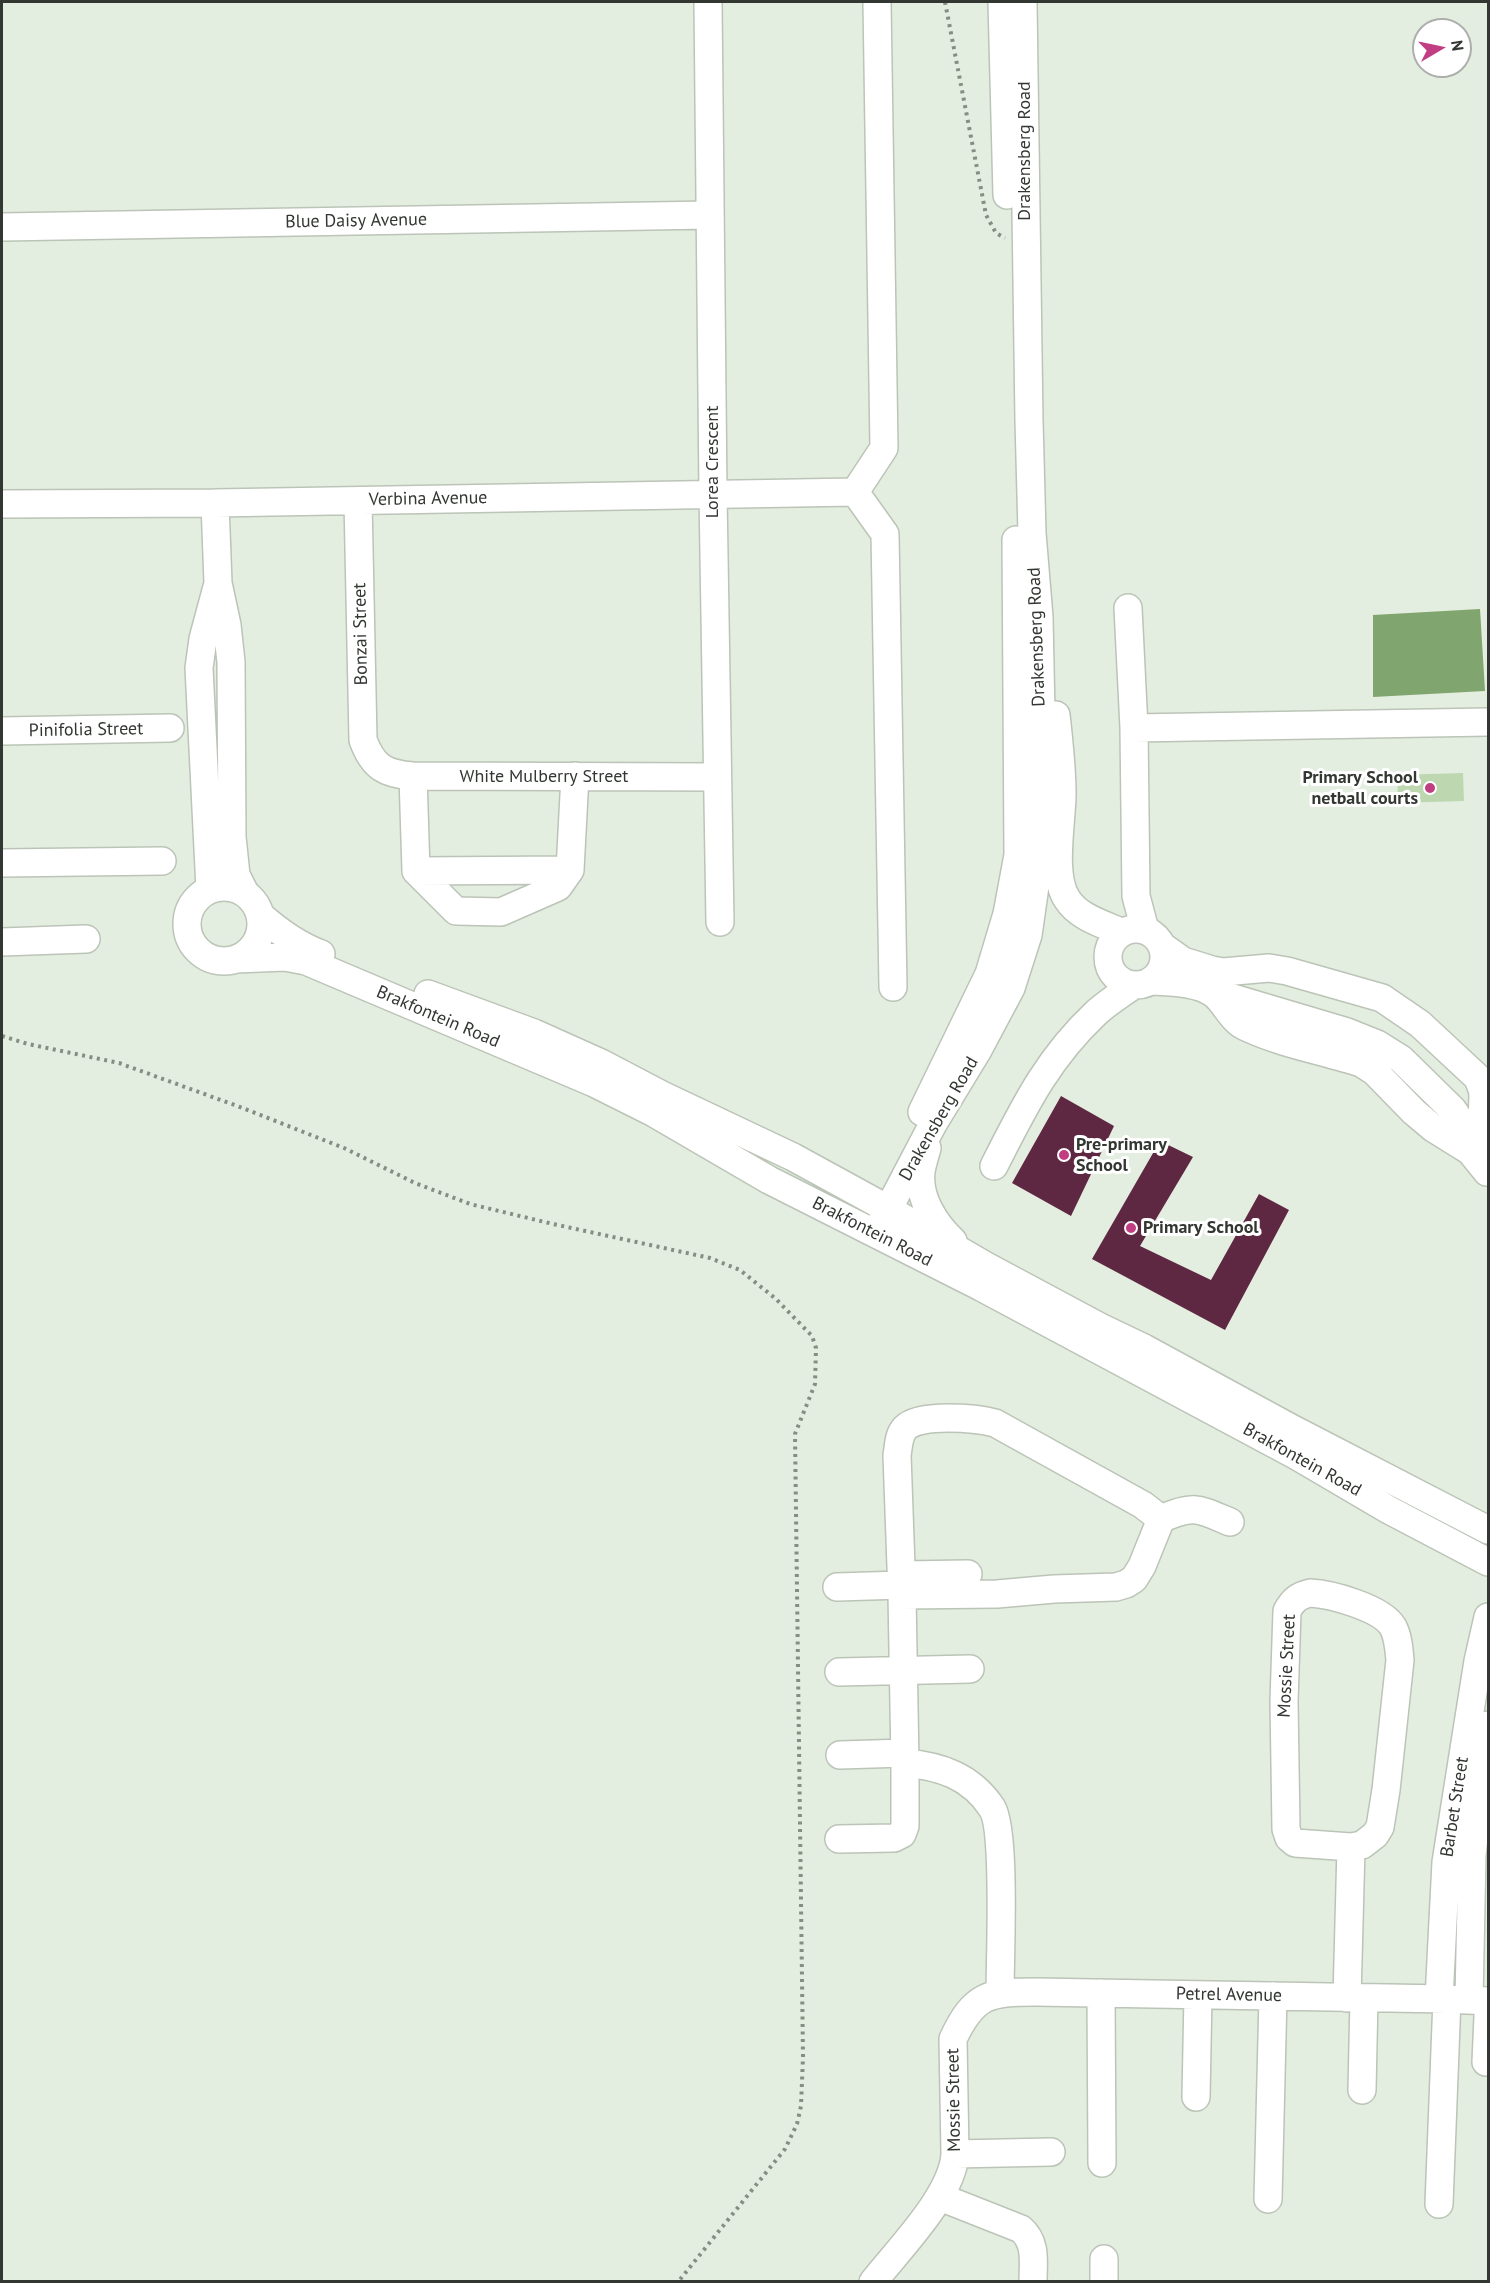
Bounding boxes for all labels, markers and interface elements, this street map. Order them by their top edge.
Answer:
north arrow [1412,18,1472,78]
text: N [1447,39,1469,52]
street label: Drakensberg Road [1014,81,1036,221]
street label: Blue Daisy Avenue [285,209,427,233]
street label: Lorea Crescent [702,406,724,518]
street label: Verbina Avenue [368,487,488,511]
street label: Drakensberg Road [1024,567,1050,707]
street label: Bonzai Street [349,583,373,685]
street label: Pinifolia Street [29,718,143,742]
street label: White Mulberry Street [460,766,628,788]
place label: Primary School netball courts [1302,767,1418,810]
marker: Primary School netball courts [1423,781,1437,795]
street label: Brakfontein Road [373,981,503,1053]
street label: Drakensberg Road [895,1053,983,1185]
place label: Pre-primary School [1076,1134,1167,1176]
marker: Pre-primary School [1057,1148,1071,1162]
street label: Brakfontein Road [808,1192,936,1272]
place label: Primary School [1143,1217,1259,1239]
marker: Primary School [1124,1221,1138,1235]
street label: Brakfontein Road [1239,1419,1365,1501]
street label: Mossie Street [1273,1614,1301,1718]
street label: Barbet Street [1436,1755,1474,1859]
street label: Petrel Avenue [1176,1983,1282,2007]
street label: Mossie Street [942,2048,966,2152]

